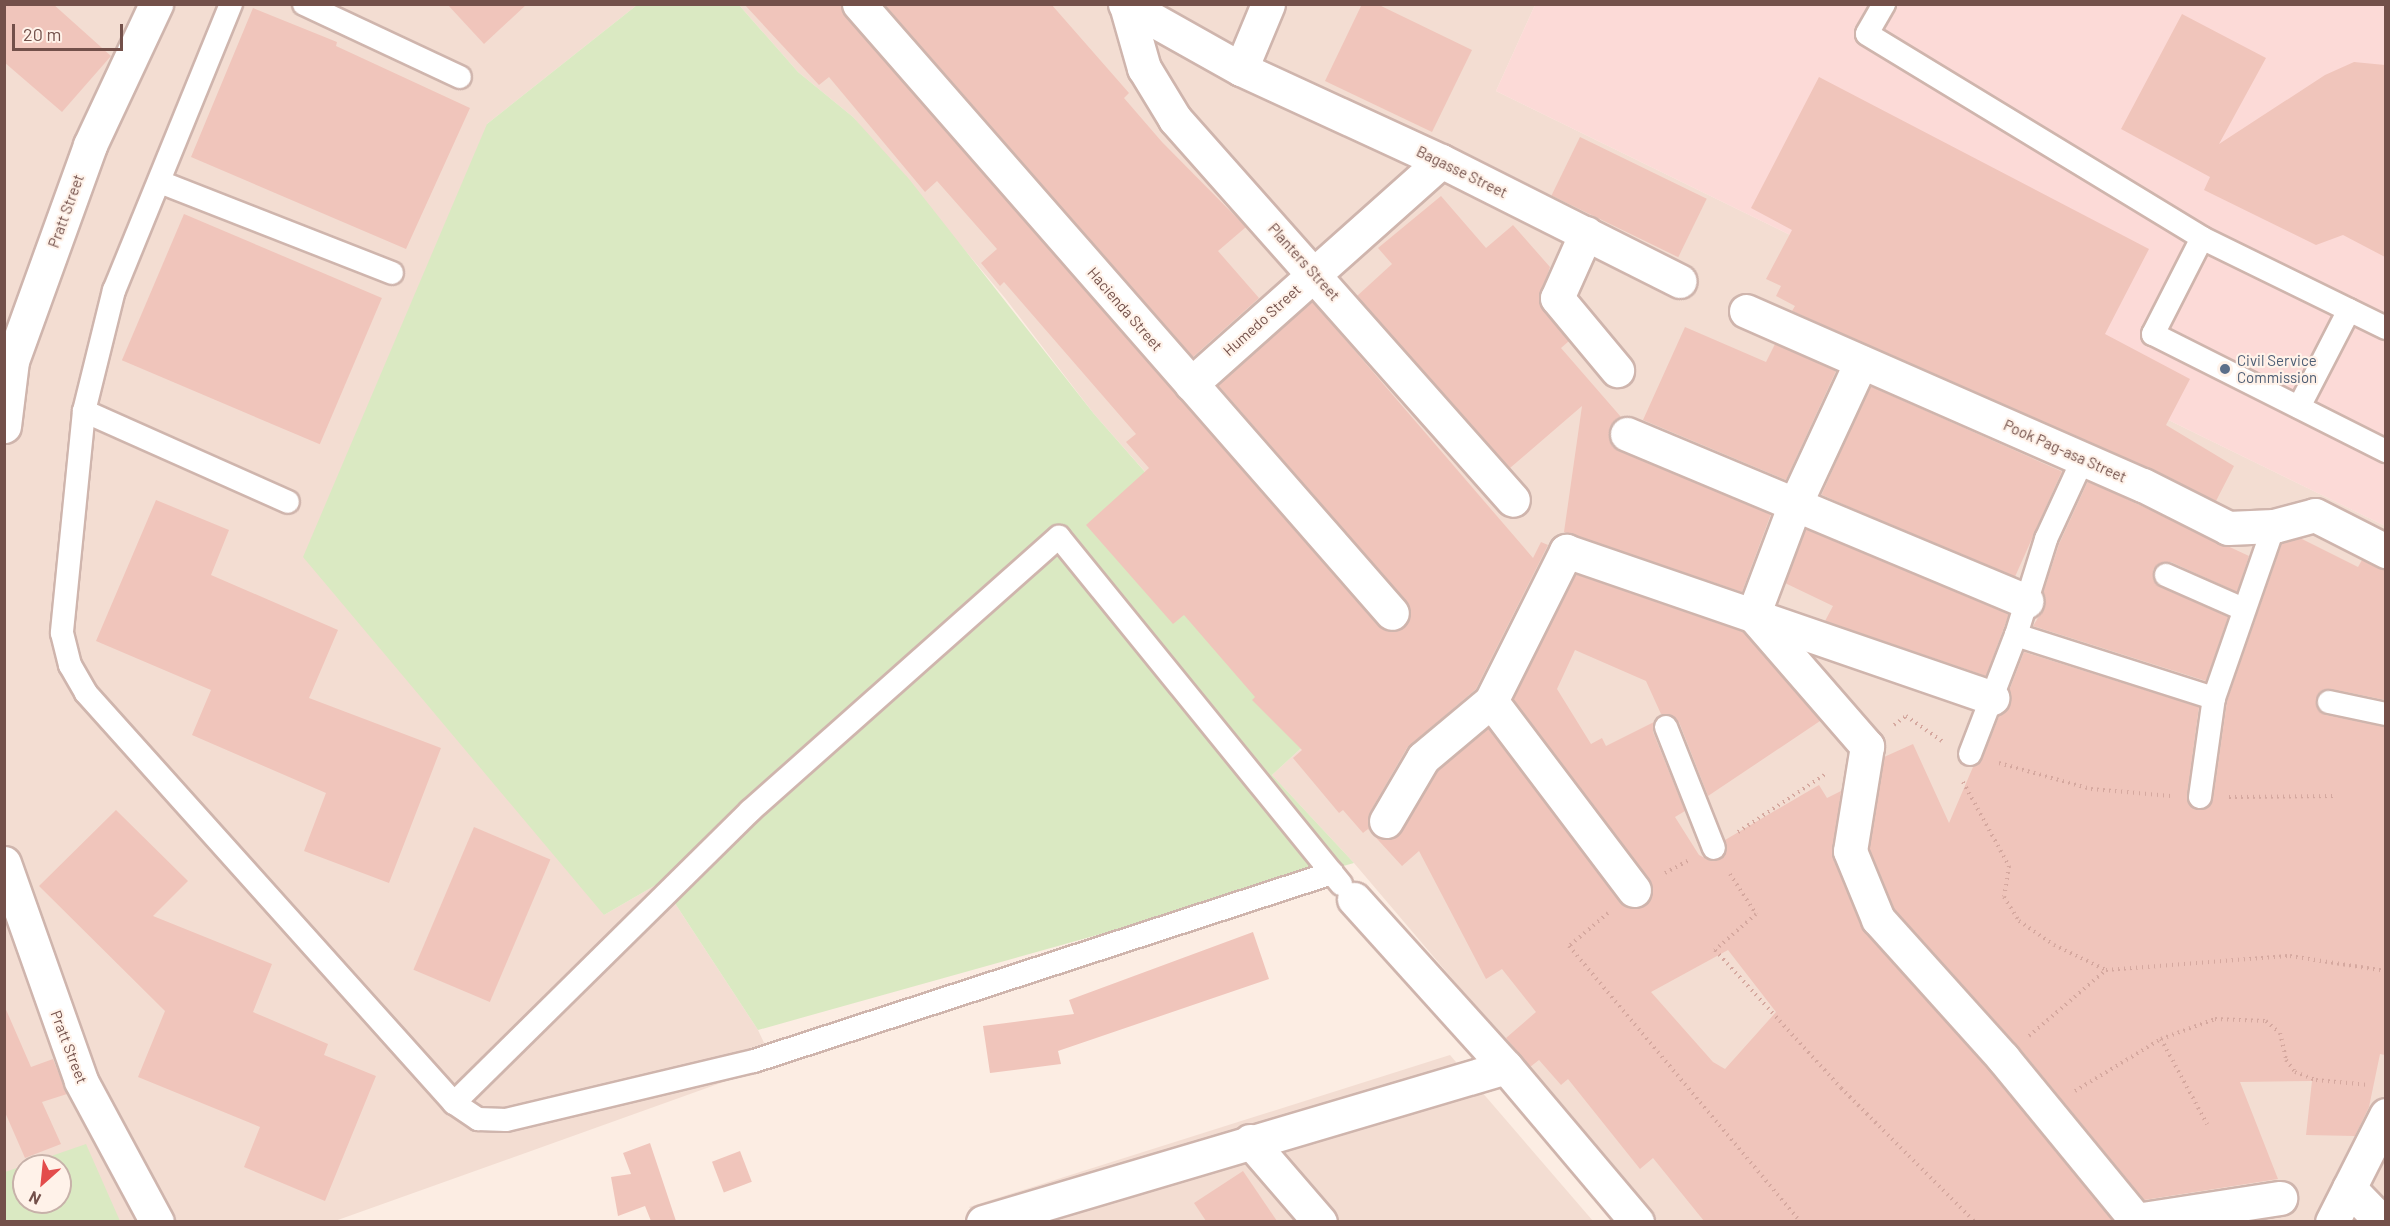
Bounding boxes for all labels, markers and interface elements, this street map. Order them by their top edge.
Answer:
scale bar [15,12,126,50]
text: 20 m [23,23,61,45]
street label: Bagasse Street [1414,142,1510,202]
street label: Pratt Street [44,172,88,250]
street label: Planters Street [1265,220,1343,304]
street label: Hacienda Street [1084,264,1166,354]
street label: Humedo Street [1219,280,1305,360]
place label: Civil Service Commission [2237,351,2317,386]
marker: Civil Service Commission [2218,362,2232,376]
street label: Pook Pag-asa Street [2001,416,2129,486]
street label: Pratt Street [47,1008,91,1086]
north arrow [12,1154,72,1214]
text: N [25,1188,44,1210]

